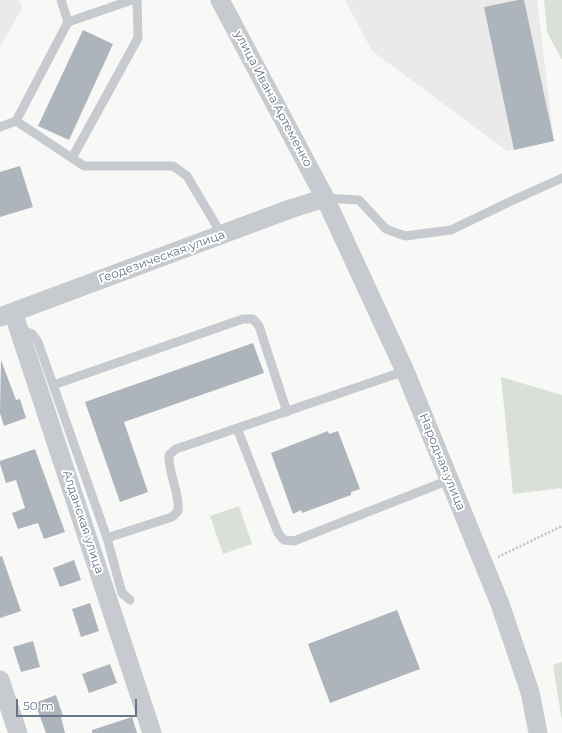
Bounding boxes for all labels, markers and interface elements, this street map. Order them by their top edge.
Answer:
street label: улица Ивана Артеменко [231,28,315,170]
street label: Геодезическая улица [97,227,227,287]
street label: Народная улица [416,411,468,513]
street label: Алданская улица [59,468,107,576]
scale bar [18,691,139,717]
text: 50 m [23,698,54,713]

